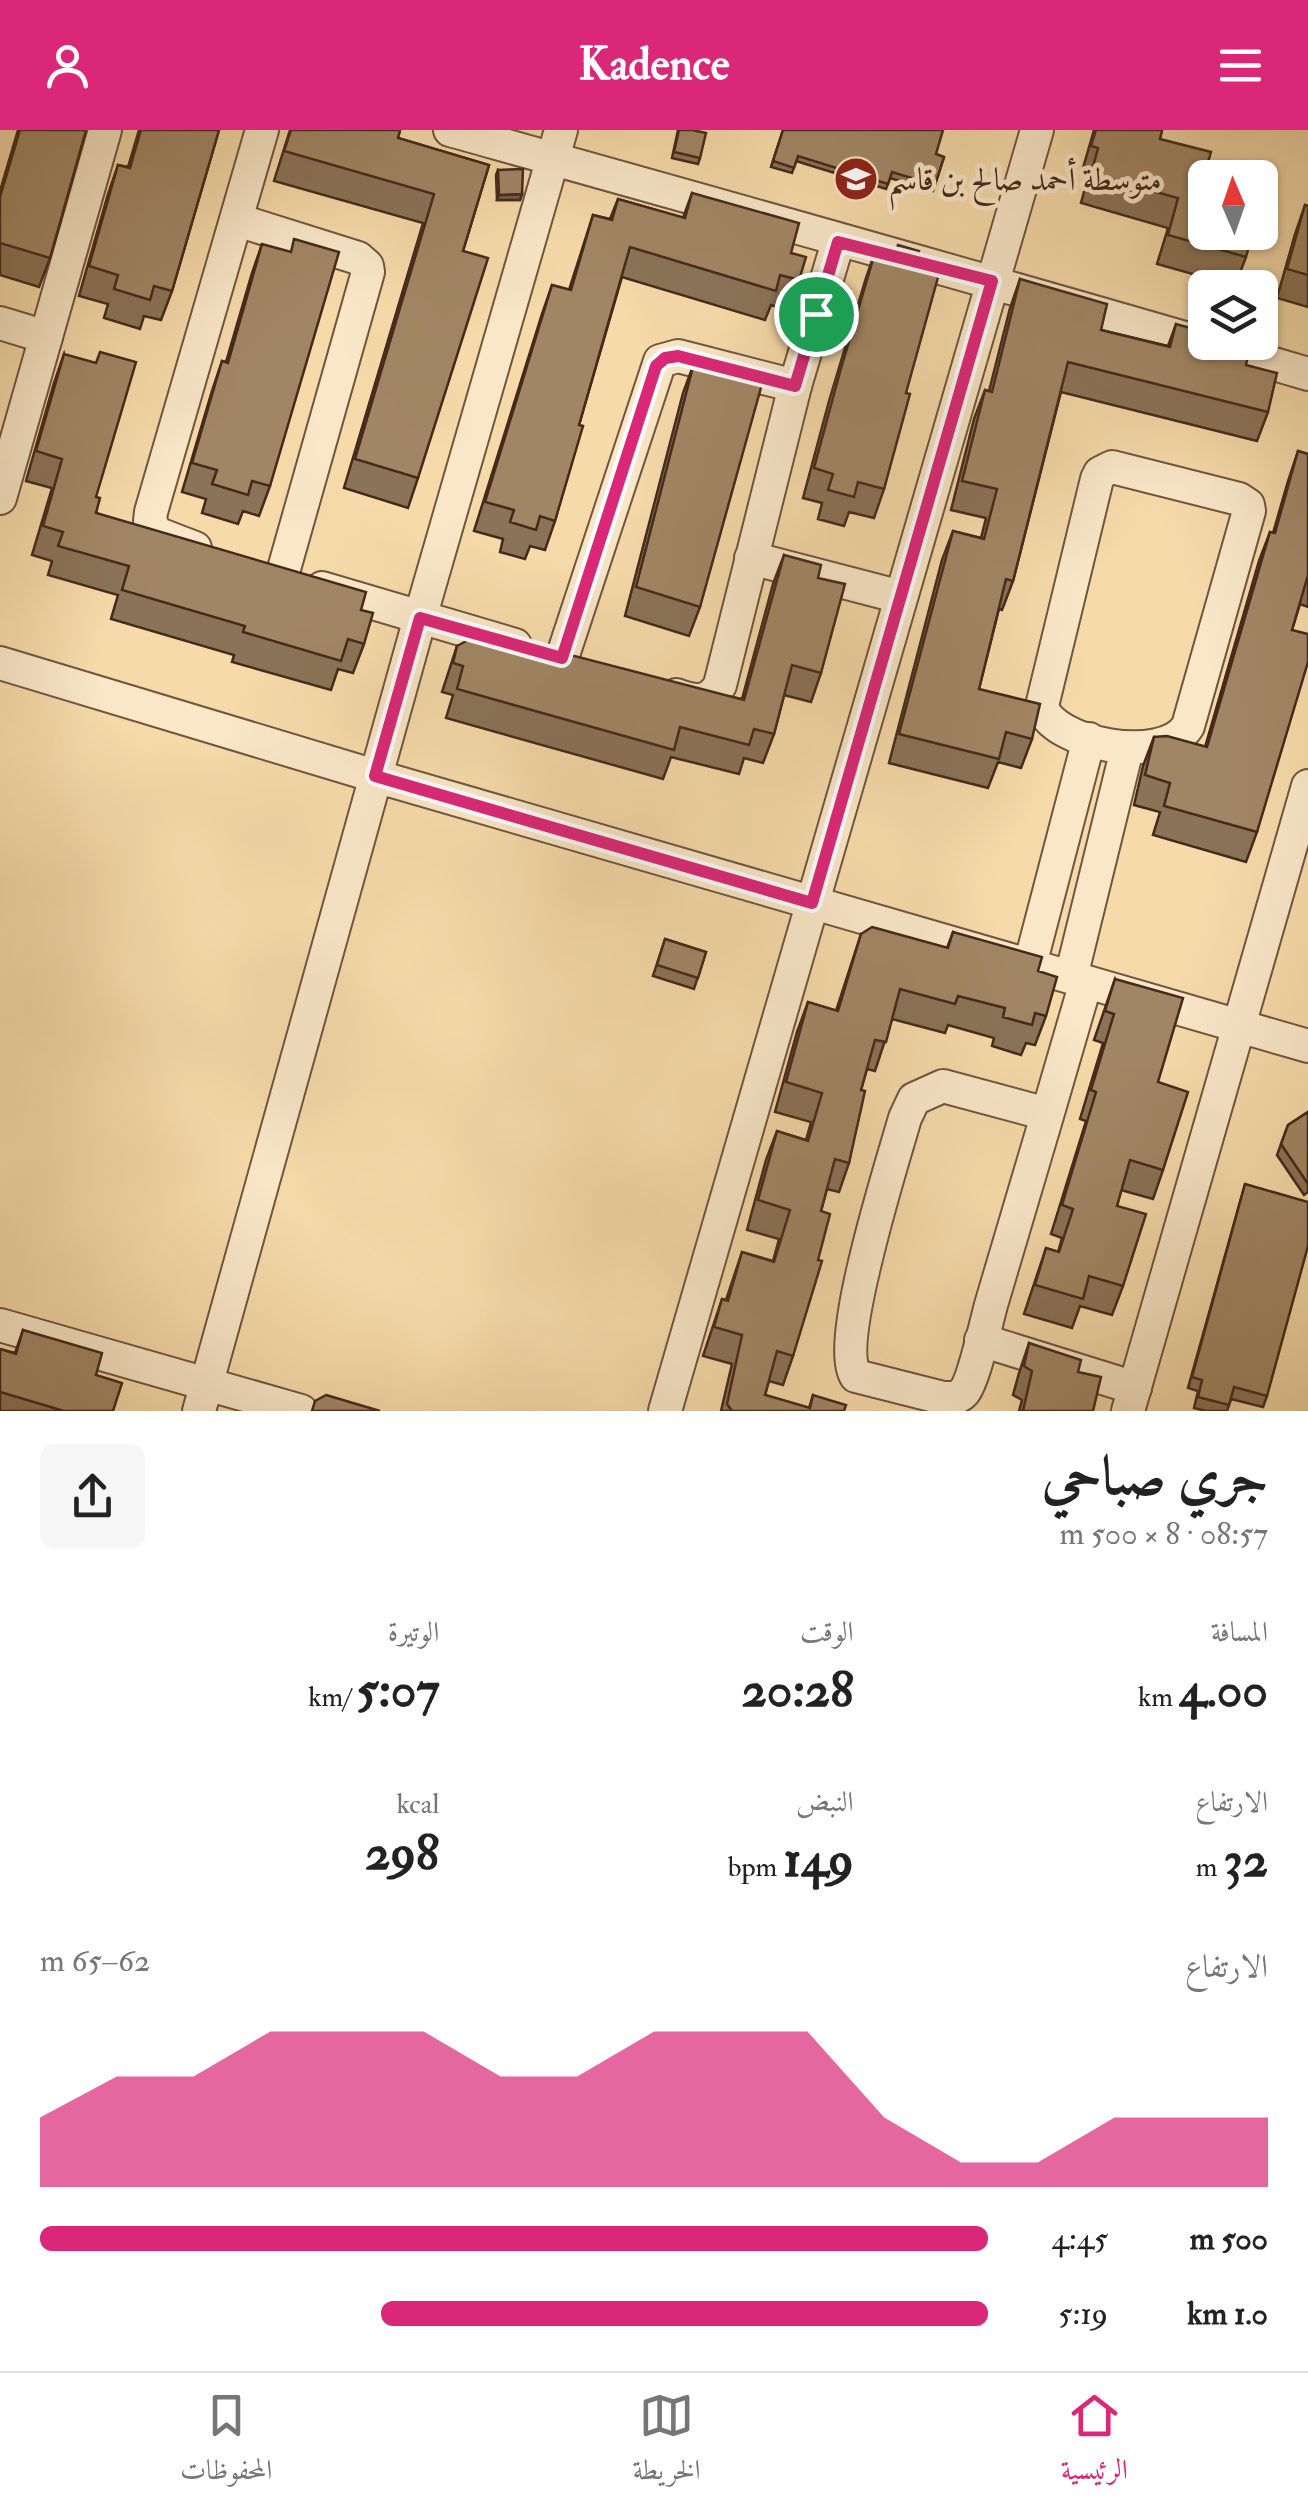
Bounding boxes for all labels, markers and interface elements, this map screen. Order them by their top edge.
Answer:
text: Kadence [579,37,729,93]
icon: person [40,38,95,93]
icon: menu [1213,38,1268,93]
school or university icon: متوسطة أحمد صالح بن قاسم [833,156,879,202]
place label: متوسطة أحمد صالح بن قاسم [888,157,1162,211]
north arrow [1188,160,1278,250]
map controls [1188,160,1278,360]
button: layers [1188,270,1278,360]
pin [774,272,859,357]
icon: arrive [789,287,844,342]
text: جري صباحي [1042,1442,1268,1511]
button: share [40,1444,145,1549]
text: 08:57 · 8 × 500 m [1059,1514,1268,1554]
text: الوتيرة [388,1615,439,1650]
text: الوقت [800,1615,854,1650]
text: المسافة [1211,1615,1268,1650]
text: 5:07 [356,1659,439,1722]
text: 20:28 [742,1659,854,1722]
text: 4.00 [1179,1659,1268,1722]
text: /km [308,1680,356,1715]
text: km [1138,1680,1179,1715]
text: النبض [796,1785,854,1820]
text: الارتفاع [1195,1785,1268,1820]
text: kcal [396,1787,439,1822]
text: 298 [365,1822,439,1885]
text: 149 [783,1829,854,1892]
text: 32 [1223,1829,1268,1892]
text: bpm [728,1850,783,1885]
text: m [1196,1850,1223,1885]
text: 62–65 m [40,1941,150,1981]
text: الارتفاع [1185,1947,1268,1987]
text: 4:45 [1052,2219,1108,2259]
text: 500 m [1190,2219,1268,2259]
text: 5:19 [1058,2294,1108,2334]
text: 1.0 km [1187,2294,1268,2334]
tab: المحفوظات [180,2388,272,2497]
tab: الخريطة [632,2388,701,2497]
tab: الرئيسية [1061,2388,1128,2497]

